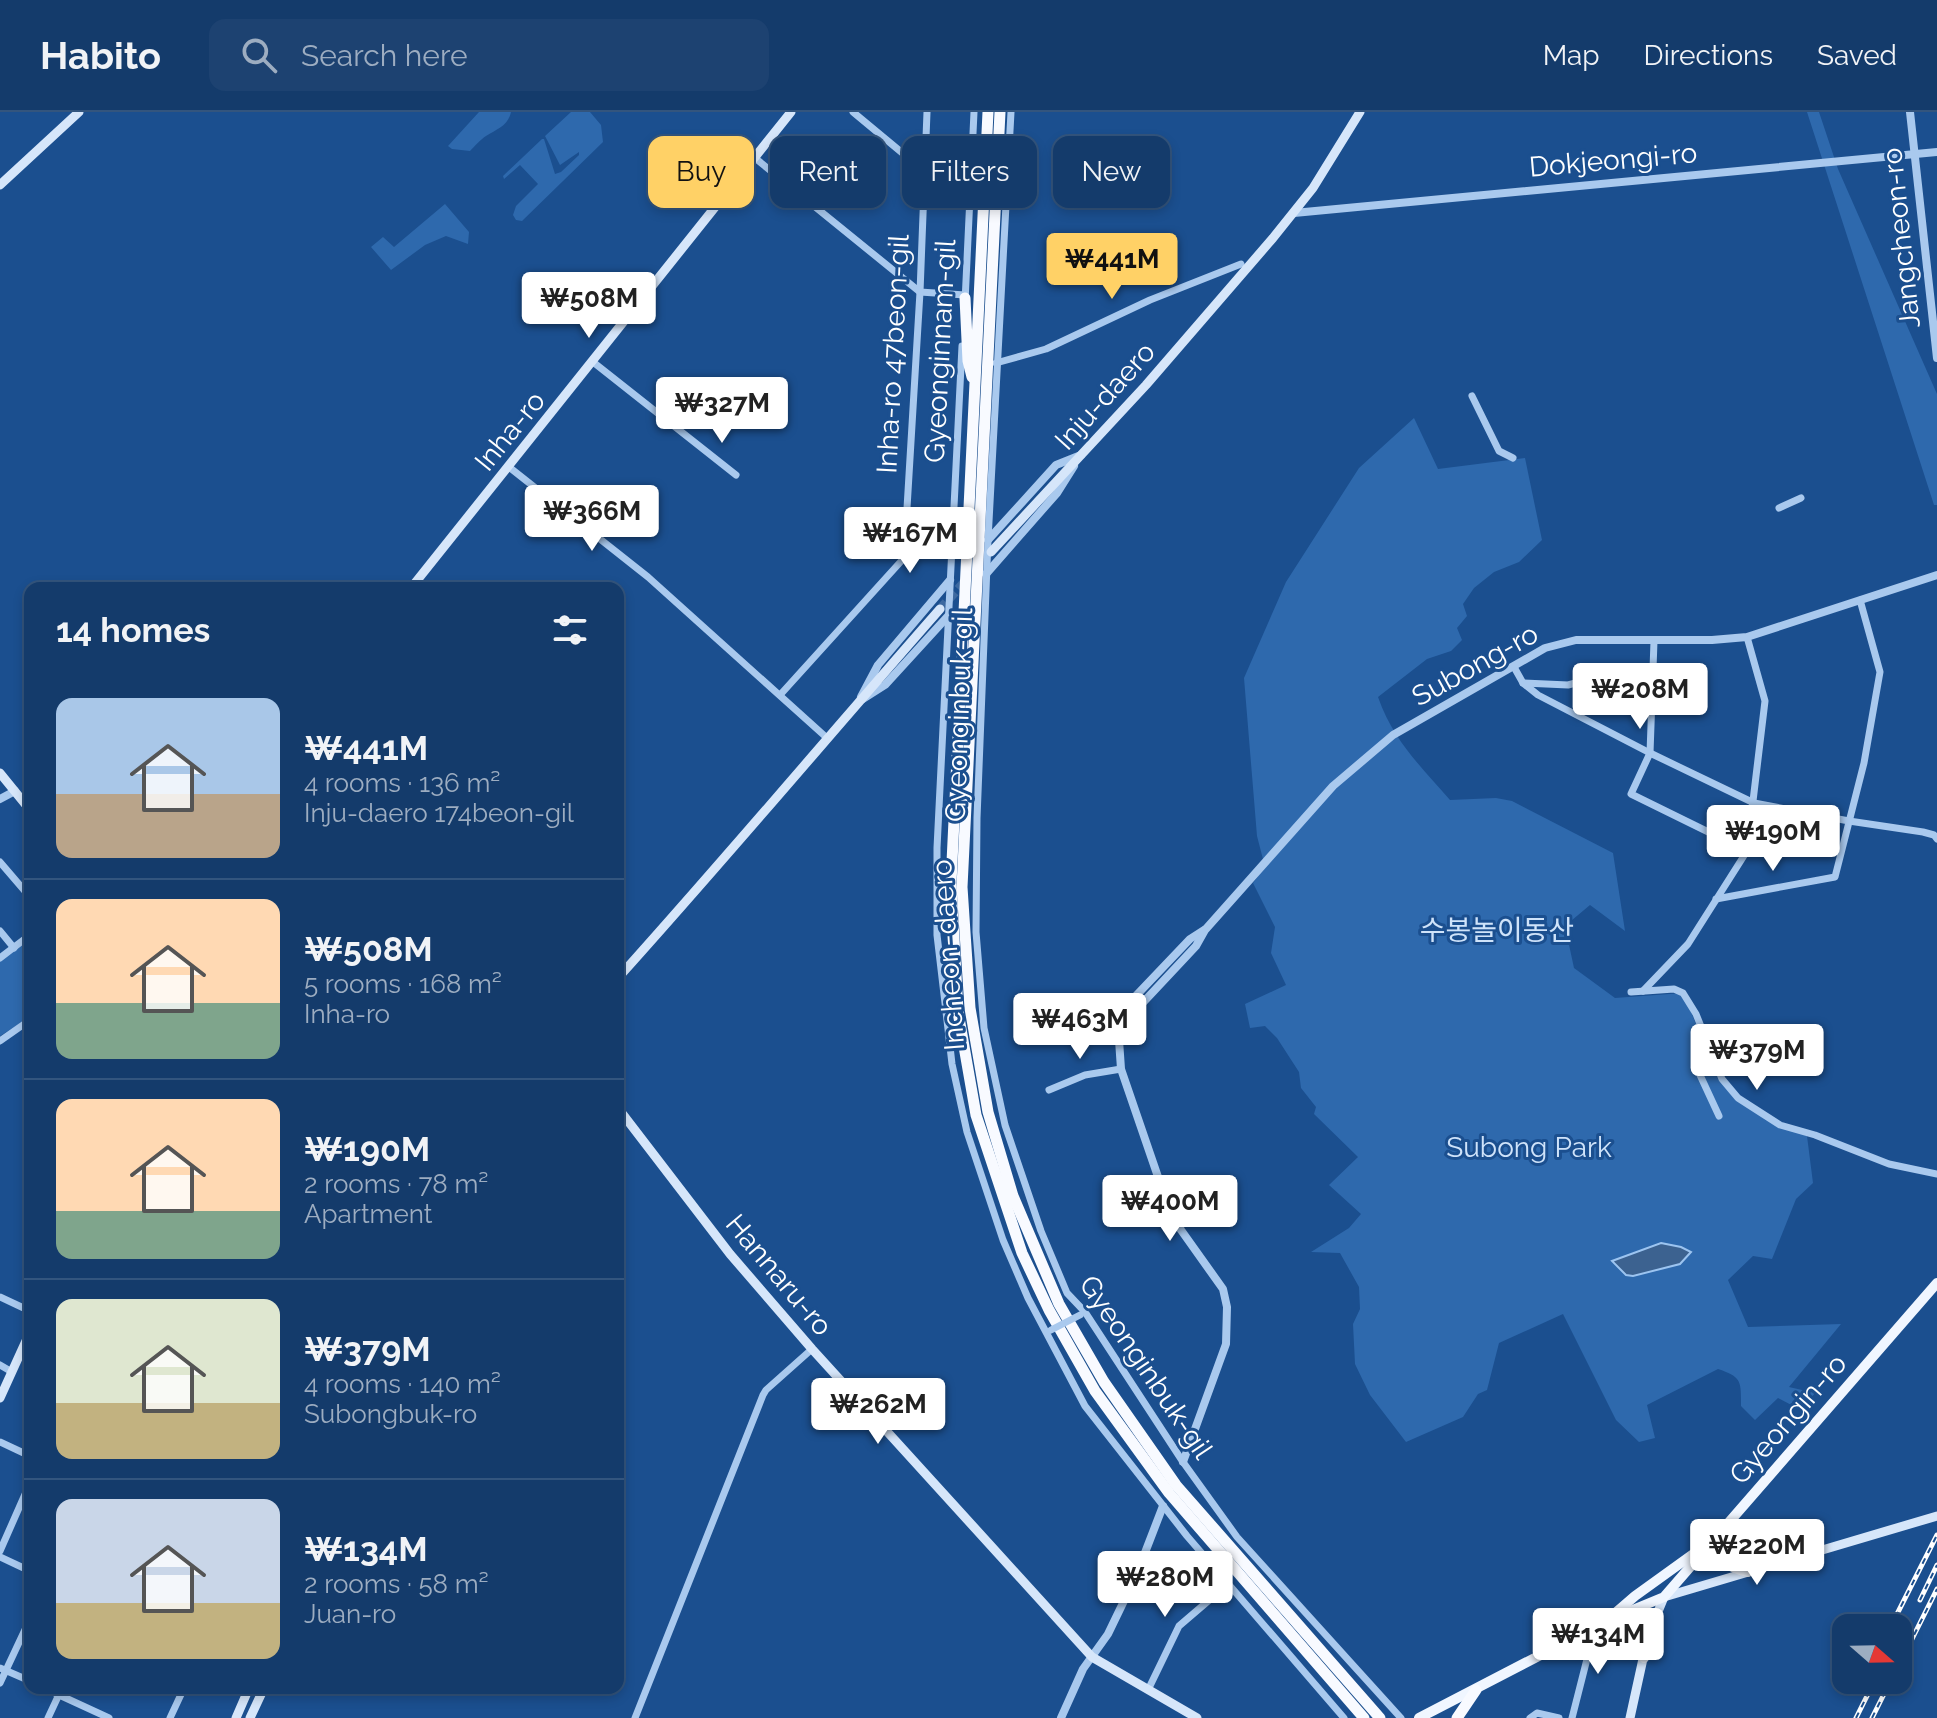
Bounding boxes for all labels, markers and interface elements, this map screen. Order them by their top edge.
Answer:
search box [209,19,769,91]
text: Habito [40,33,161,78]
icon: search [237,33,281,77]
text: Search here [301,38,468,73]
text: Map [1543,39,1600,72]
text: Directions [1644,39,1773,72]
text: Saved [1817,39,1897,72]
chip: Buy [648,136,754,208]
chip: Rent [770,136,886,208]
chip: Filters [902,136,1037,208]
chip: New [1053,136,1170,208]
street label: Dokjeongi-ro [1528,136,1698,184]
street label: Jangcheon-ro [1875,146,1927,330]
street label: Inha-ro 47beon-gil [870,233,916,474]
pin: ₩441M [1056,233,1168,301]
street label: Gyeonginnam-gil [918,238,962,464]
text: ₩441M [1065,244,1159,274]
pin: ₩508M [533,272,645,340]
text: ₩508M [540,283,638,313]
street label: Inju-daero [1048,335,1162,457]
pin: ₩327M [666,377,778,445]
street label: Inha-ro [468,385,552,477]
text: ₩327M [674,388,770,418]
pin: ₩366M [536,485,648,553]
text: ₩366M [543,496,641,526]
pin: ₩167M [854,507,966,575]
text: ₩167M [862,518,958,548]
street label: Gyeonginbuk-gil [939,607,979,822]
icon: filters [548,608,592,652]
text: 14 homes [56,610,210,650]
street label: Subong-ro [1406,617,1544,713]
pin: ₩208M [1584,663,1696,731]
text: ₩208M [1591,674,1689,704]
text: ₩441M [304,728,428,768]
icon: home [120,730,216,826]
text: 4 rooms · 136 m² [304,768,500,798]
text: Inju-daero 174beon-gil [304,798,574,828]
pin: ₩190M [1717,805,1829,873]
text: ₩190M [1725,816,1821,846]
street label: Incheon-daero [925,858,971,1052]
park label: 수봉놀이동산 [1420,914,1574,947]
text: ₩508M [304,929,433,969]
icon: home [120,931,216,1027]
text: 5 rooms · 168 m² [304,969,502,999]
pin: ₩463M [1024,993,1136,1061]
text: Inha-ro [304,999,390,1029]
text: ₩463M [1031,1004,1129,1034]
pin: ₩379M [1701,1024,1813,1092]
text: ₩379M [1709,1035,1805,1065]
text: ₩190M [304,1129,430,1169]
icon: home [120,1131,216,1227]
park label: Subong Park [1446,1131,1612,1164]
text: 2 rooms · 78 m² [304,1169,488,1199]
pin: ₩400M [1114,1175,1226,1243]
text: ₩400M [1120,1186,1220,1216]
text: Apartment [304,1199,433,1229]
street label: Hannaru-ro [719,1208,839,1342]
street label: Gyeonginbuk-gil [1073,1269,1220,1465]
text: ₩379M [304,1329,431,1369]
icon: home [120,1331,216,1427]
street label: Gyeongin-ro [1723,1347,1853,1491]
text: 4 rooms · 140 m² [304,1369,501,1399]
pin: ₩262M [822,1378,934,1446]
text: ₩262M [829,1389,927,1419]
text: Subongbuk-ro [304,1399,477,1429]
pin: ₩220M [1701,1519,1813,1587]
text: ₩134M [304,1529,428,1569]
text: ₩220M [1708,1530,1806,1560]
icon: home [120,1531,216,1627]
pin: ₩280M [1109,1551,1221,1619]
text: ₩280M [1116,1562,1214,1592]
text: 2 rooms · 58 m² [304,1569,489,1599]
text: Juan-ro [304,1599,396,1629]
pin: ₩134M [1542,1608,1654,1676]
north arrow [1832,1614,1912,1694]
map controls [1832,1614,1912,1694]
text: ₩134M [1551,1619,1645,1649]

